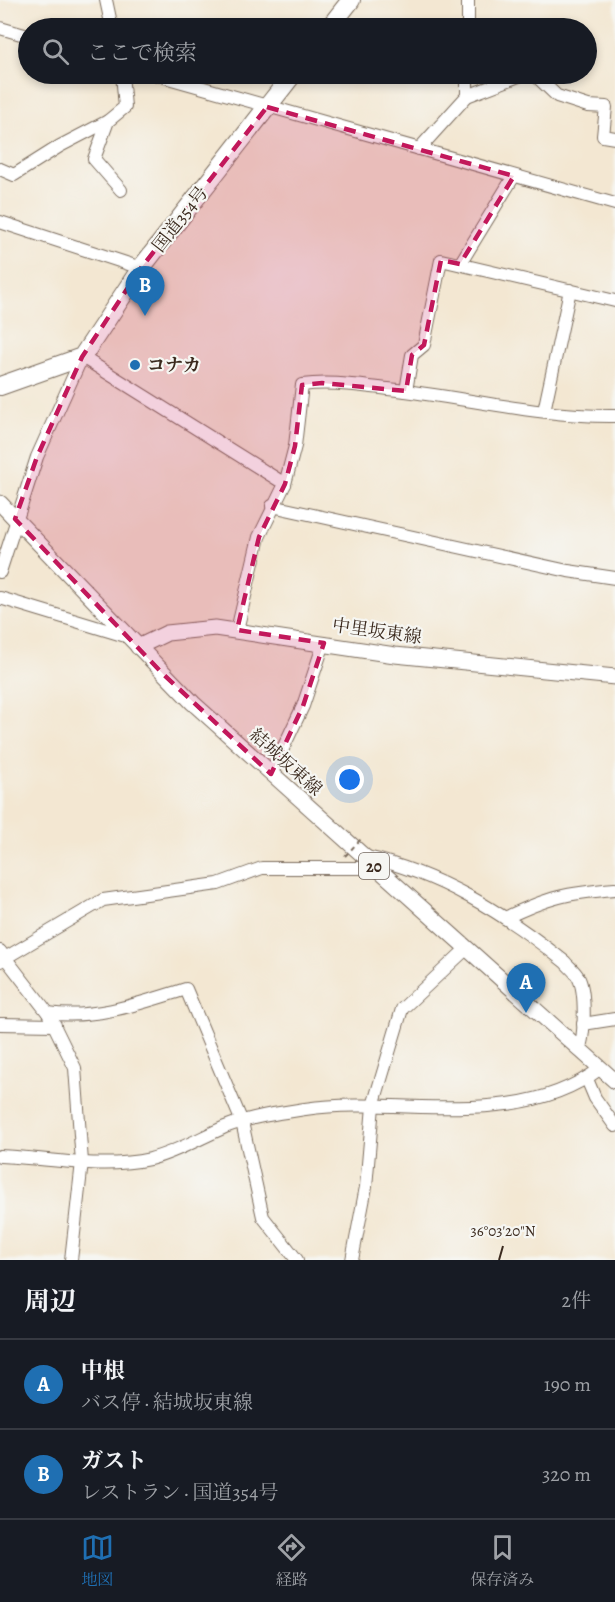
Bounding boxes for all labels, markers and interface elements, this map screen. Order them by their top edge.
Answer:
search box [18,18,597,84]
icon: search [39,35,72,68]
text: ここで検索 [87,38,197,68]
street label: 国道354号 [147,181,213,257]
pin: B [126,266,164,316]
place label: コナカ [147,353,201,377]
marker: コナカ [128,358,142,372]
street label: 中里坂東線 [331,613,423,649]
street label: 結城坂東線 [245,723,327,801]
your location [335,765,364,794]
road number: 20 [359,853,389,879]
pin: A [506,964,546,1013]
text: 36°03'20"N [471,1221,536,1241]
text: 周辺 [24,1284,76,1319]
text: 2件 [562,1287,591,1314]
text: 中根 [81,1356,125,1386]
text: A [37,1371,50,1398]
text: 190 m [544,1371,591,1398]
text: バス停 · 結城坂東線 [81,1389,253,1416]
text: ガスト [81,1446,147,1476]
text: B [37,1461,50,1488]
text: 320 m [542,1461,591,1488]
text: レストラン · 国道354号 [81,1479,278,1506]
tab: 地図 [81,1531,114,1591]
tab: 経路 [275,1531,308,1591]
tab: 保存済み [470,1531,534,1591]

